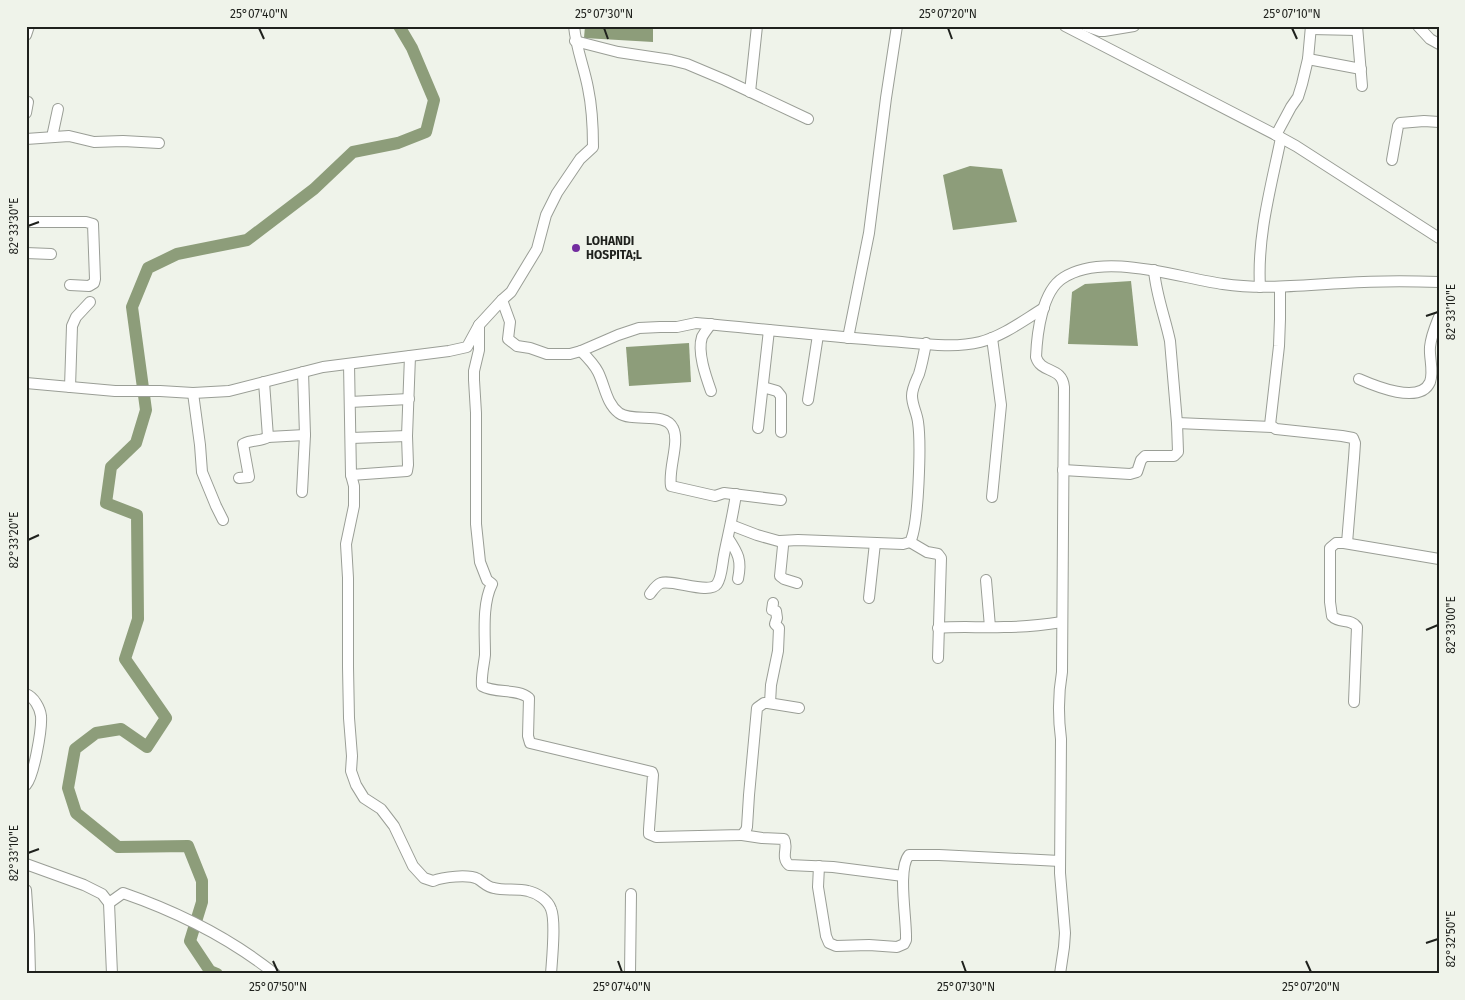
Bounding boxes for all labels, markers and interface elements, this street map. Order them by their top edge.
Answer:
text: 25°07'40"N [230,7,288,21]
text: 25°07'30"N [575,7,633,21]
text: 25°07'20"N [919,7,977,21]
text: 25°07'10"N [1263,7,1321,21]
text: 82°33'30"E [7,197,21,255]
place label: LOHANDI HOSPITA;L [586,234,642,262]
marker: LOHANDI HOSPITA;L [570,242,582,254]
text: 82°33'10"E [1444,284,1458,340]
text: 82°33'20"E [7,511,21,569]
text: 82°33'00"E [1444,596,1458,654]
text: 82°33'10"E [7,825,21,881]
text: 82°32'50"E [1444,911,1458,967]
text: 25°07'50"N [249,980,307,994]
text: 25°07'40"N [593,980,651,994]
text: 25°07'30"N [937,980,995,994]
text: 25°07'20"N [1282,980,1340,994]

